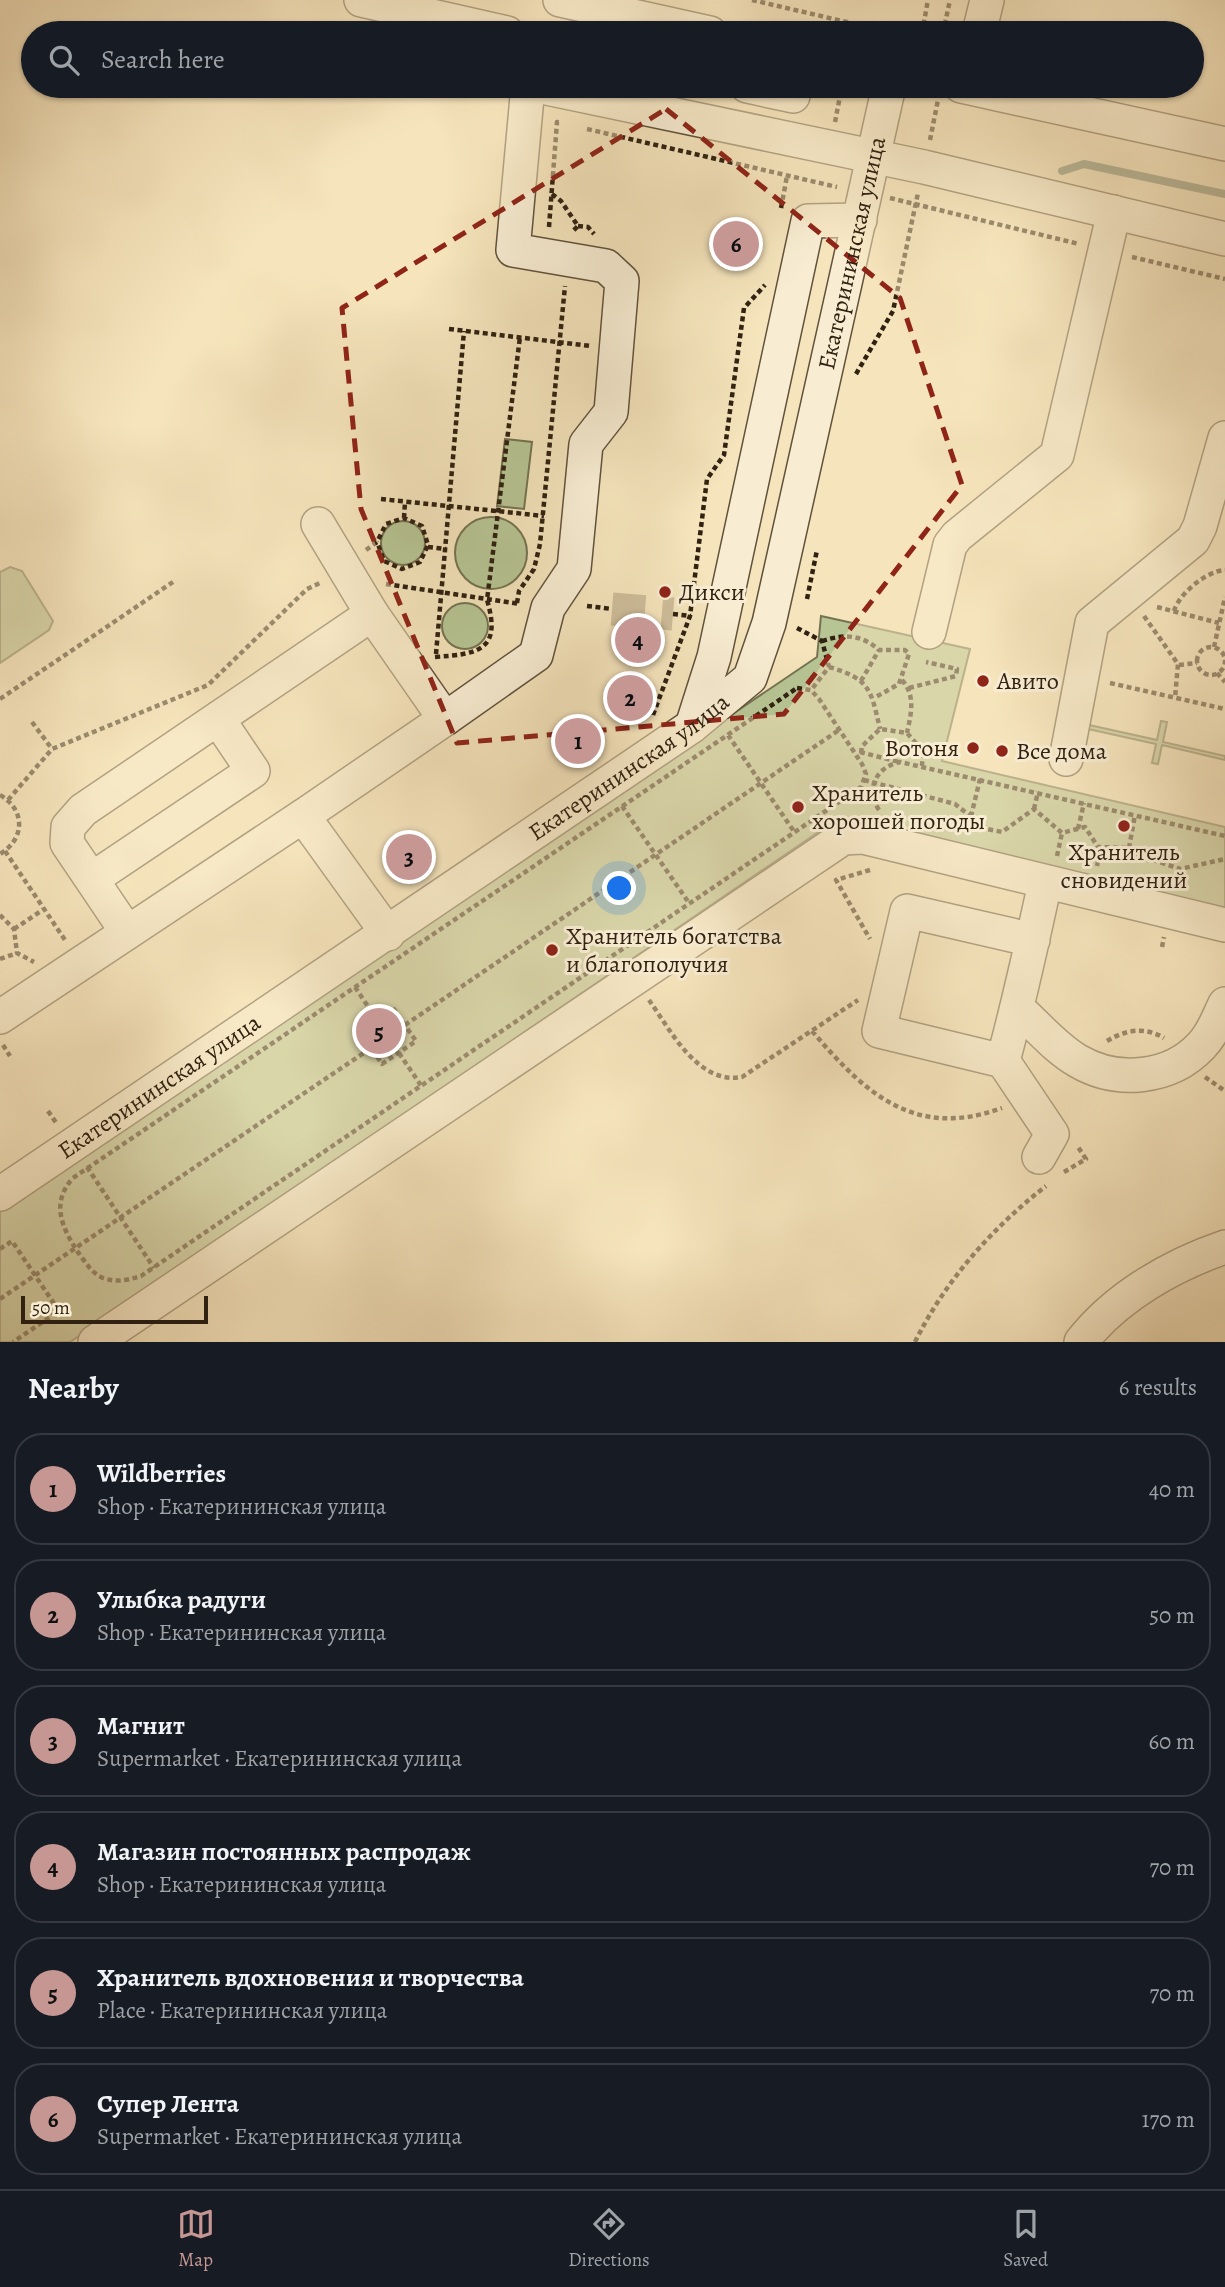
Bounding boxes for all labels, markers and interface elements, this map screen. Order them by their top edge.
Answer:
search box [21,21,1204,98]
icon: search [45,41,83,79]
text: Search here [101,42,225,77]
street label: Екатерининская улица [810,133,893,373]
pin: 6 [713,218,759,270]
place label: Дикси [679,576,745,608]
marker: Дикси [657,584,673,600]
pin: 4 [615,614,661,666]
place label: Авито [996,665,1059,697]
pin: 2 [607,672,653,724]
marker: Авито [975,673,991,689]
street label: Екатерининская улица [522,686,736,848]
pin: 1 [555,715,601,767]
place label: Вотоня [884,732,959,764]
place label: Все дома [1016,735,1107,767]
marker: Вотоня [965,740,981,756]
marker: Все дома [994,743,1010,759]
place label: Хранитель хорошей погоды [812,777,985,837]
marker: Хранитель хорошей погоды [790,799,806,815]
marker: Хранитель сновидений [1116,818,1132,834]
pin: 3 [386,831,432,883]
place label: Хранитель сновидений [1061,836,1187,896]
your location [602,871,636,905]
place label: Хранитель богатства и благополучия [566,920,782,980]
marker: Хранитель богатства и благополучия [544,942,560,958]
pin: 5 [356,1005,402,1057]
street label: Екатерининская улица [51,1007,267,1166]
scale bar [21,1293,208,1325]
text: 50 m [32,1295,70,1321]
text: Nearby [28,1368,119,1408]
text: 6 results [1119,1372,1197,1403]
text: Wildberries [97,1456,226,1491]
text: 1 [49,1474,57,1505]
text: 40 m [1149,1474,1195,1505]
text: Shop · Екатерининская улица [97,1491,386,1522]
text: Улыбка радуги [97,1582,266,1617]
text: 2 [47,1600,59,1631]
text: 50 m [1149,1600,1195,1631]
text: Shop · Екатерининская улица [97,1617,386,1648]
text: Магнит [97,1708,185,1743]
text: 3 [48,1726,58,1757]
text: 60 m [1148,1726,1195,1757]
text: Supermarket · Екатерининская улица [97,1743,462,1774]
text: Магазин постоянных распродаж [97,1834,471,1869]
text: 4 [48,1852,58,1883]
text: 70 m [1149,1852,1195,1883]
text: Shop · Екатерининская улица [97,1869,386,1900]
text: Хранитель вдохновения и творчества [97,1960,524,1995]
text: 5 [48,1978,58,2009]
text: 70 m [1149,1978,1195,2009]
text: Place · Екатерининская улица [97,1995,387,2026]
text: Супер Лента [97,2086,239,2121]
text: 6 [48,2104,58,2135]
text: 170 m [1142,2104,1195,2135]
text: Supermarket · Екатерининская улица [97,2121,462,2152]
tab: Map [177,2205,215,2273]
tab: Directions [568,2205,650,2273]
tab: Saved [1003,2205,1048,2273]

